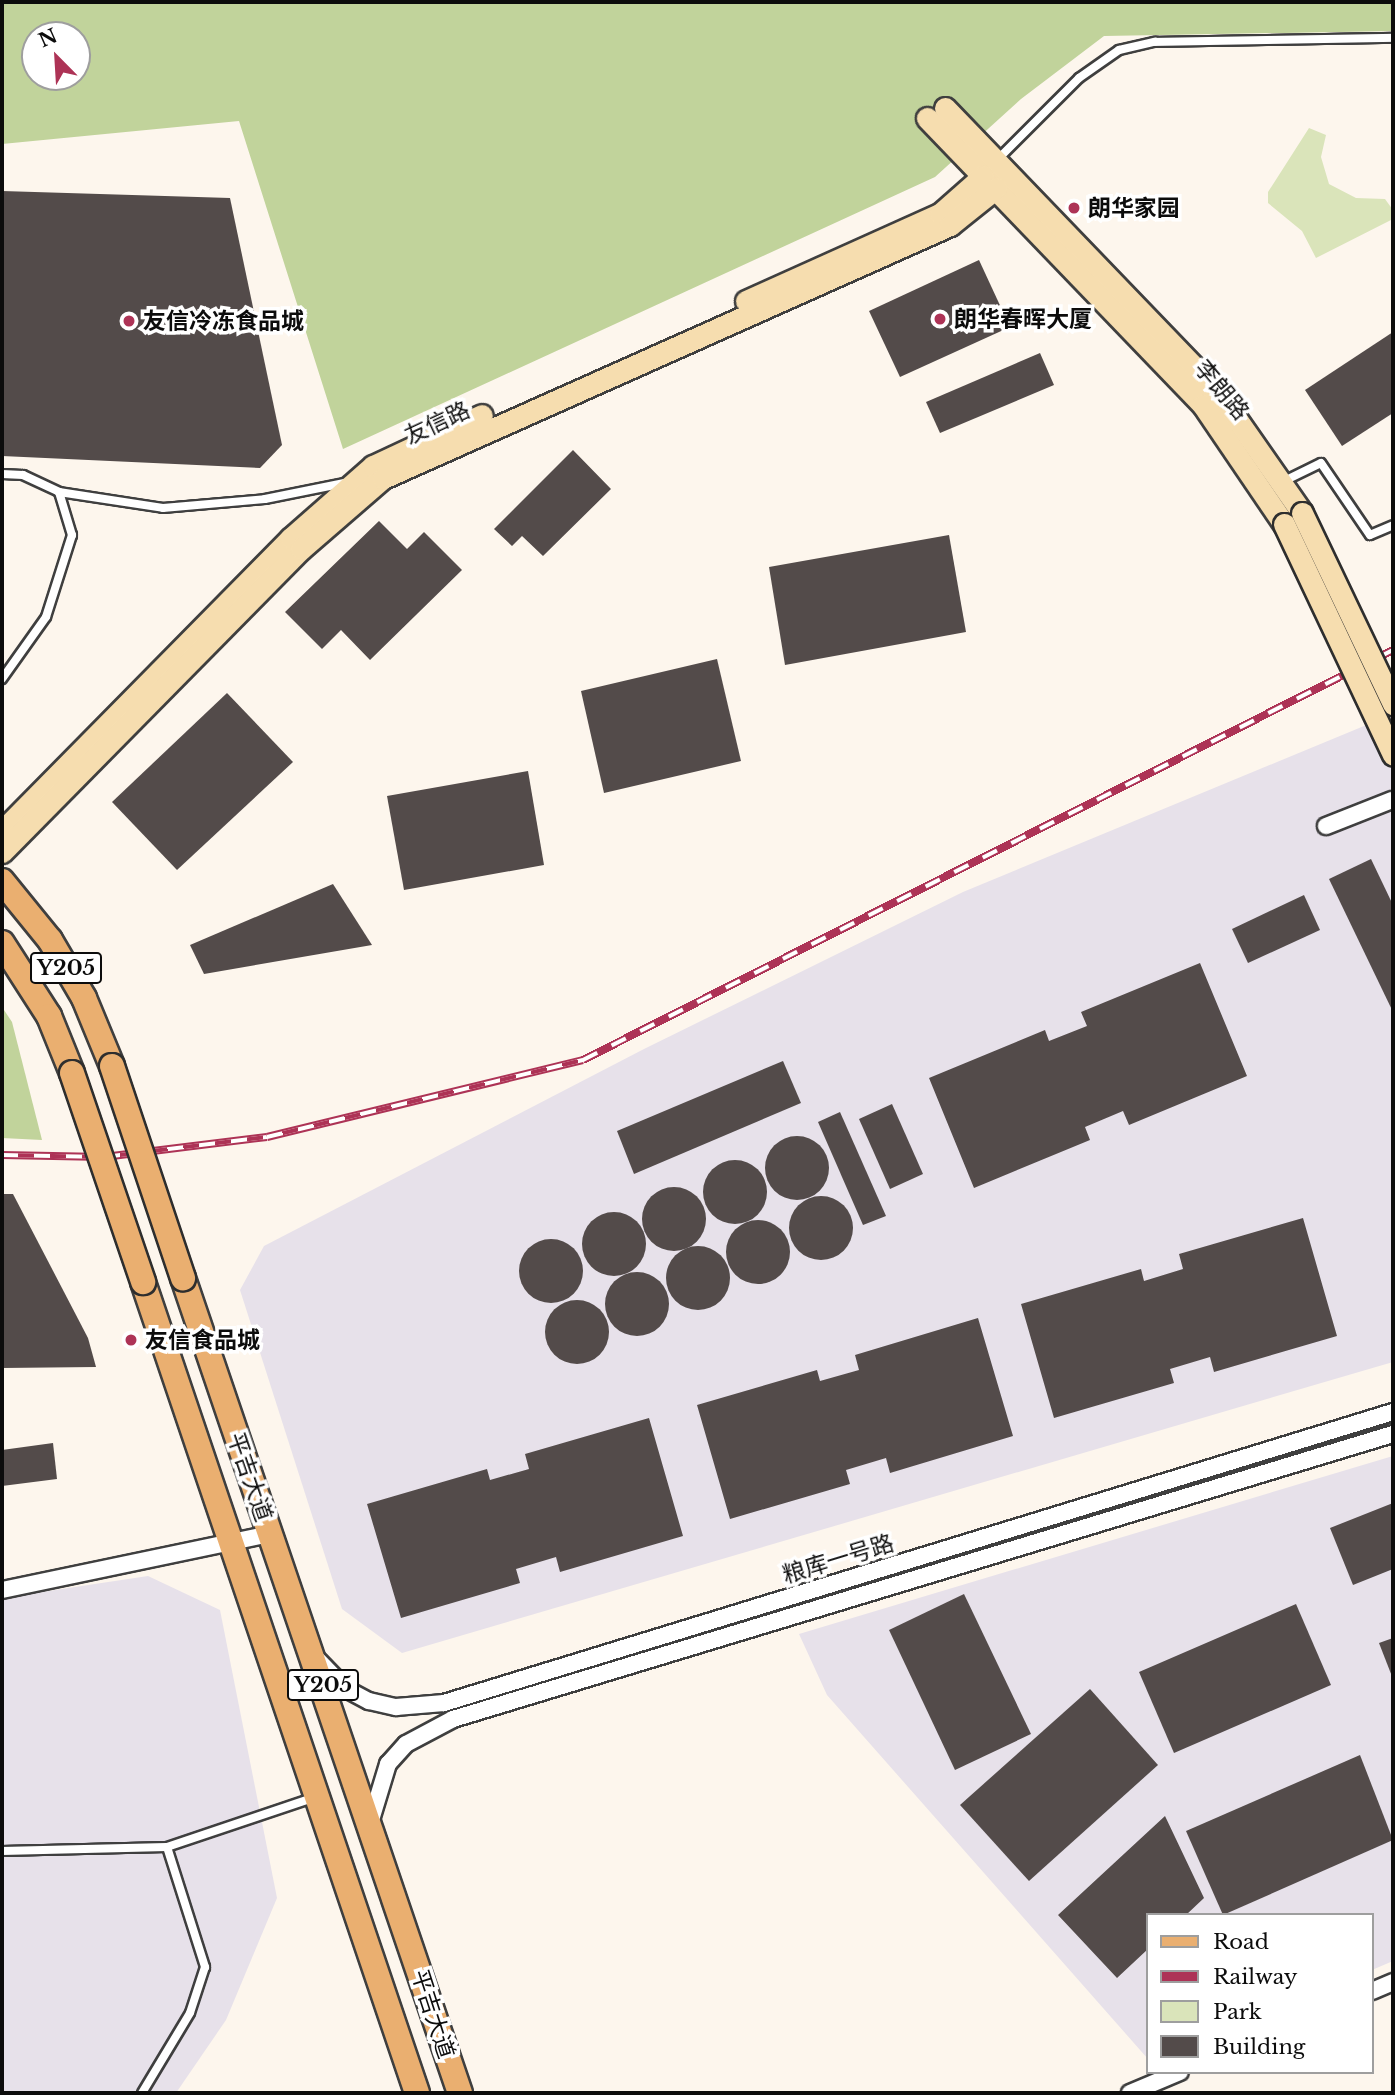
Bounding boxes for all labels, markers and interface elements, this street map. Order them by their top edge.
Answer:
north arrow [21,21,91,91]
text: N [35,24,61,52]
place label: 朗华家园 [1088,194,1180,222]
marker: 朗华家园 [1066,200,1082,216]
place label: 朗华春晖大厦 [954,305,1092,333]
place label: 友信冷冻食品城 [143,307,304,335]
marker: 朗华春晖大厦 [932,311,948,327]
marker: 友信冷冻食品城 [121,313,137,329]
street label: 李朗路 [1189,355,1255,425]
street label: 友信路 [400,396,474,450]
road number: Y205 [29,950,103,986]
place label: 友信食品城 [145,1326,260,1354]
marker: 友信食品城 [123,1332,139,1348]
street label: 平吉大道 [222,1429,278,1525]
street label: 粮库一号路 [779,1529,897,1589]
road number: Y205 [286,1668,360,1702]
legend [1146,1913,1374,2074]
text: Road [1213,1929,1269,1955]
text: Railway [1213,1964,1297,1990]
street label: 平吉大道 [406,1966,460,2062]
text: Park [1213,1999,1262,2025]
text: Building [1213,2034,1305,2060]

